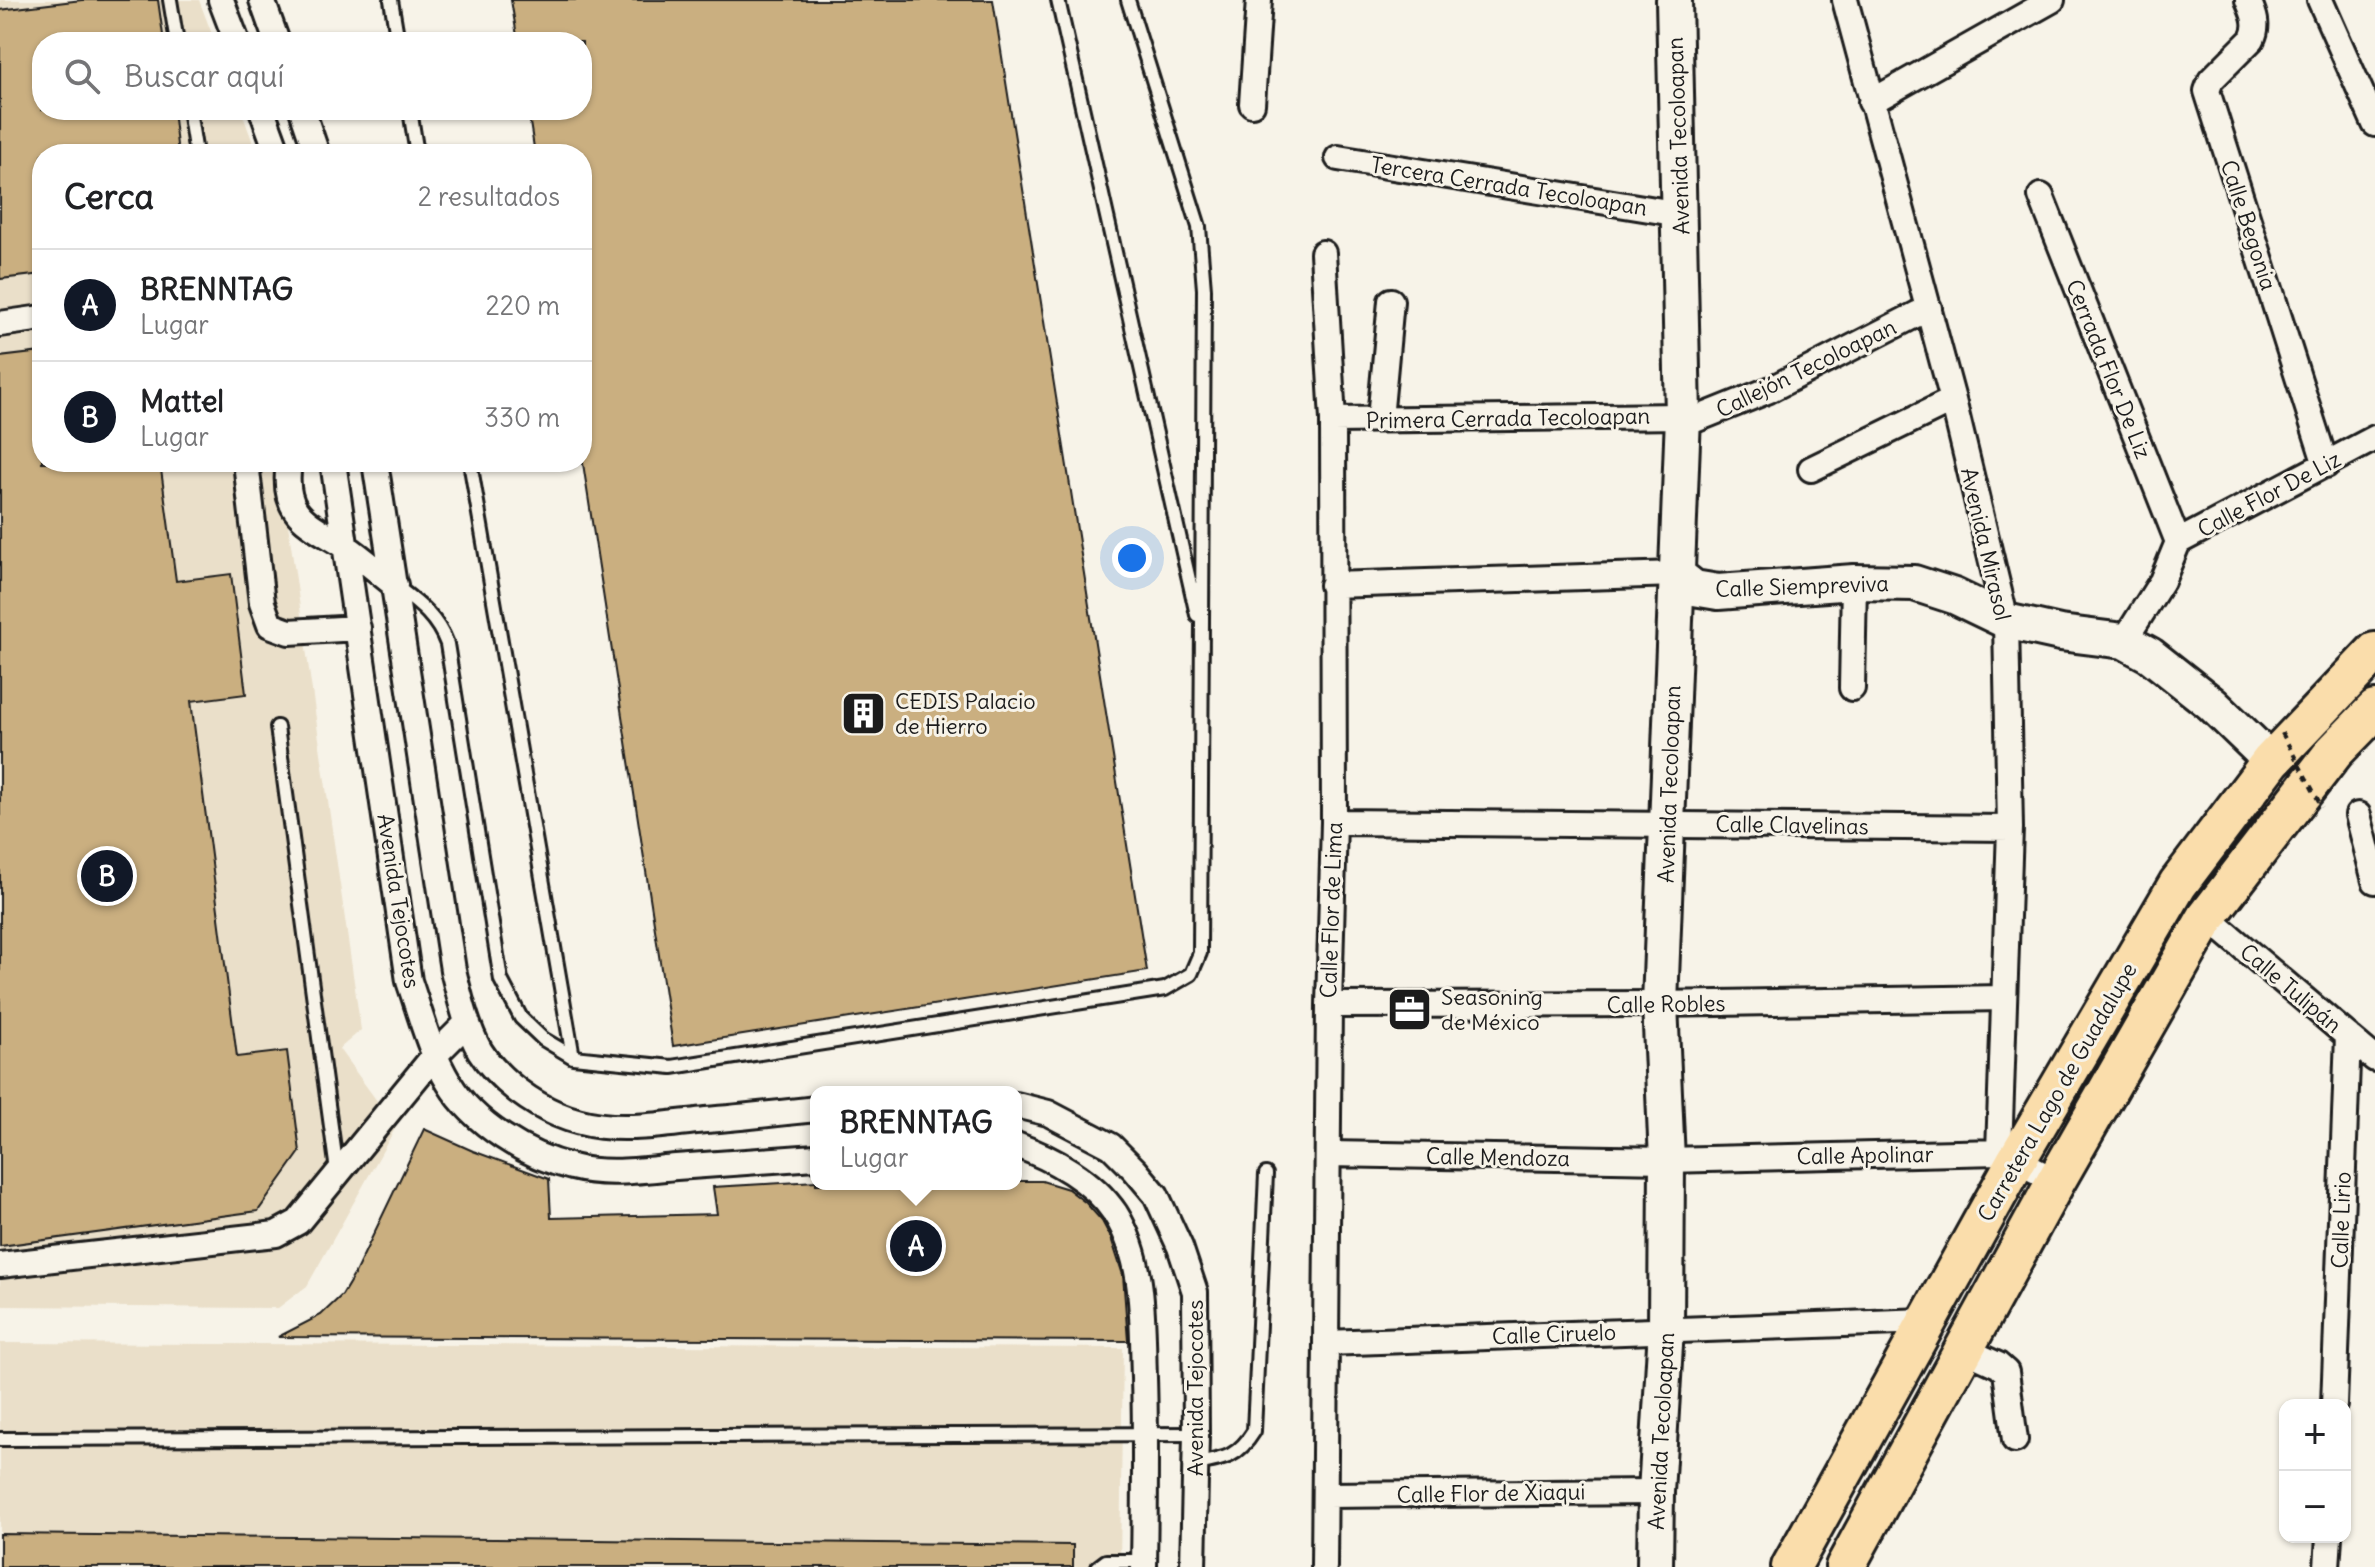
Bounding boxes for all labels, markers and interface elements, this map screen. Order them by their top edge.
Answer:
search box [32,32,592,120]
street label: Avenida Tecoloapan [1661,37,1695,235]
icon: search [60,54,104,98]
text: Buscar aquí [124,57,284,95]
street label: Tercera Cerrada Tecoloapan [1369,150,1649,222]
street label: Calle Begonia [2215,156,2283,294]
text: Cerca [64,175,154,218]
text: 2 resultados [418,180,560,213]
text: BRENNTAG [140,270,293,308]
street label: Cerrada Flor De Liz [2060,275,2158,463]
text: A [82,289,98,322]
text: 220 m [485,289,560,322]
text: Lugar [140,308,209,341]
street label: Callejón Tecoloapan [1711,312,1901,424]
text: Mattel [140,382,224,420]
text: B [81,401,99,434]
text: 330 m [484,401,560,434]
street label: Primera Cerrada Tecoloapan [1366,402,1650,434]
text: Lugar [140,420,209,453]
street label: Calle Flor De Liz [2193,445,2345,543]
street label: Avenida Mirasol [1955,465,2017,623]
your location [1112,538,1152,578]
street label: Calle Siempreviva [1715,569,1889,603]
street label: Avenida Tecoloapan [1652,685,1686,883]
place label: CEDIS Palacio de Hierro [895,687,1036,740]
building icon: CEDIS Palacio de Hierro [840,690,888,738]
street label: Calle Clavelinas [1715,810,1869,840]
street label: Avenida Tejocotes [371,812,427,990]
street label: Calle Flor de Lima [1314,821,1348,999]
pin: B [81,846,133,906]
street label: Calle Tulipán [2234,937,2348,1039]
street label: Carretera Lago de Guadalupe [1971,957,2143,1227]
place label: Seasoning de México [1441,983,1543,1036]
office icon: Seasoning de México [1386,986,1434,1034]
street label: Calle Robles [1606,989,1726,1019]
popup [810,1086,1022,1190]
text: BRENNTAG [839,1103,993,1141]
street label: Calle Apolinar [1796,1140,1934,1170]
text: Lugar [839,1141,908,1174]
street label: Calle Mendoza [1426,1142,1570,1172]
street label: Calle Lirio [2325,1171,2357,1269]
pin: A [890,1216,942,1276]
street label: Avenida Tejocotes [1181,1300,1209,1476]
street label: Calle Ciruelo [1492,1318,1616,1350]
street label: Avenida Tecoloapan [1642,1331,1680,1531]
map controls [2279,1399,2351,1543]
button: + [2279,1399,2351,1471]
button: − [2279,1471,2351,1543]
street label: Calle Flor de Xiaqui [1396,1477,1586,1509]

